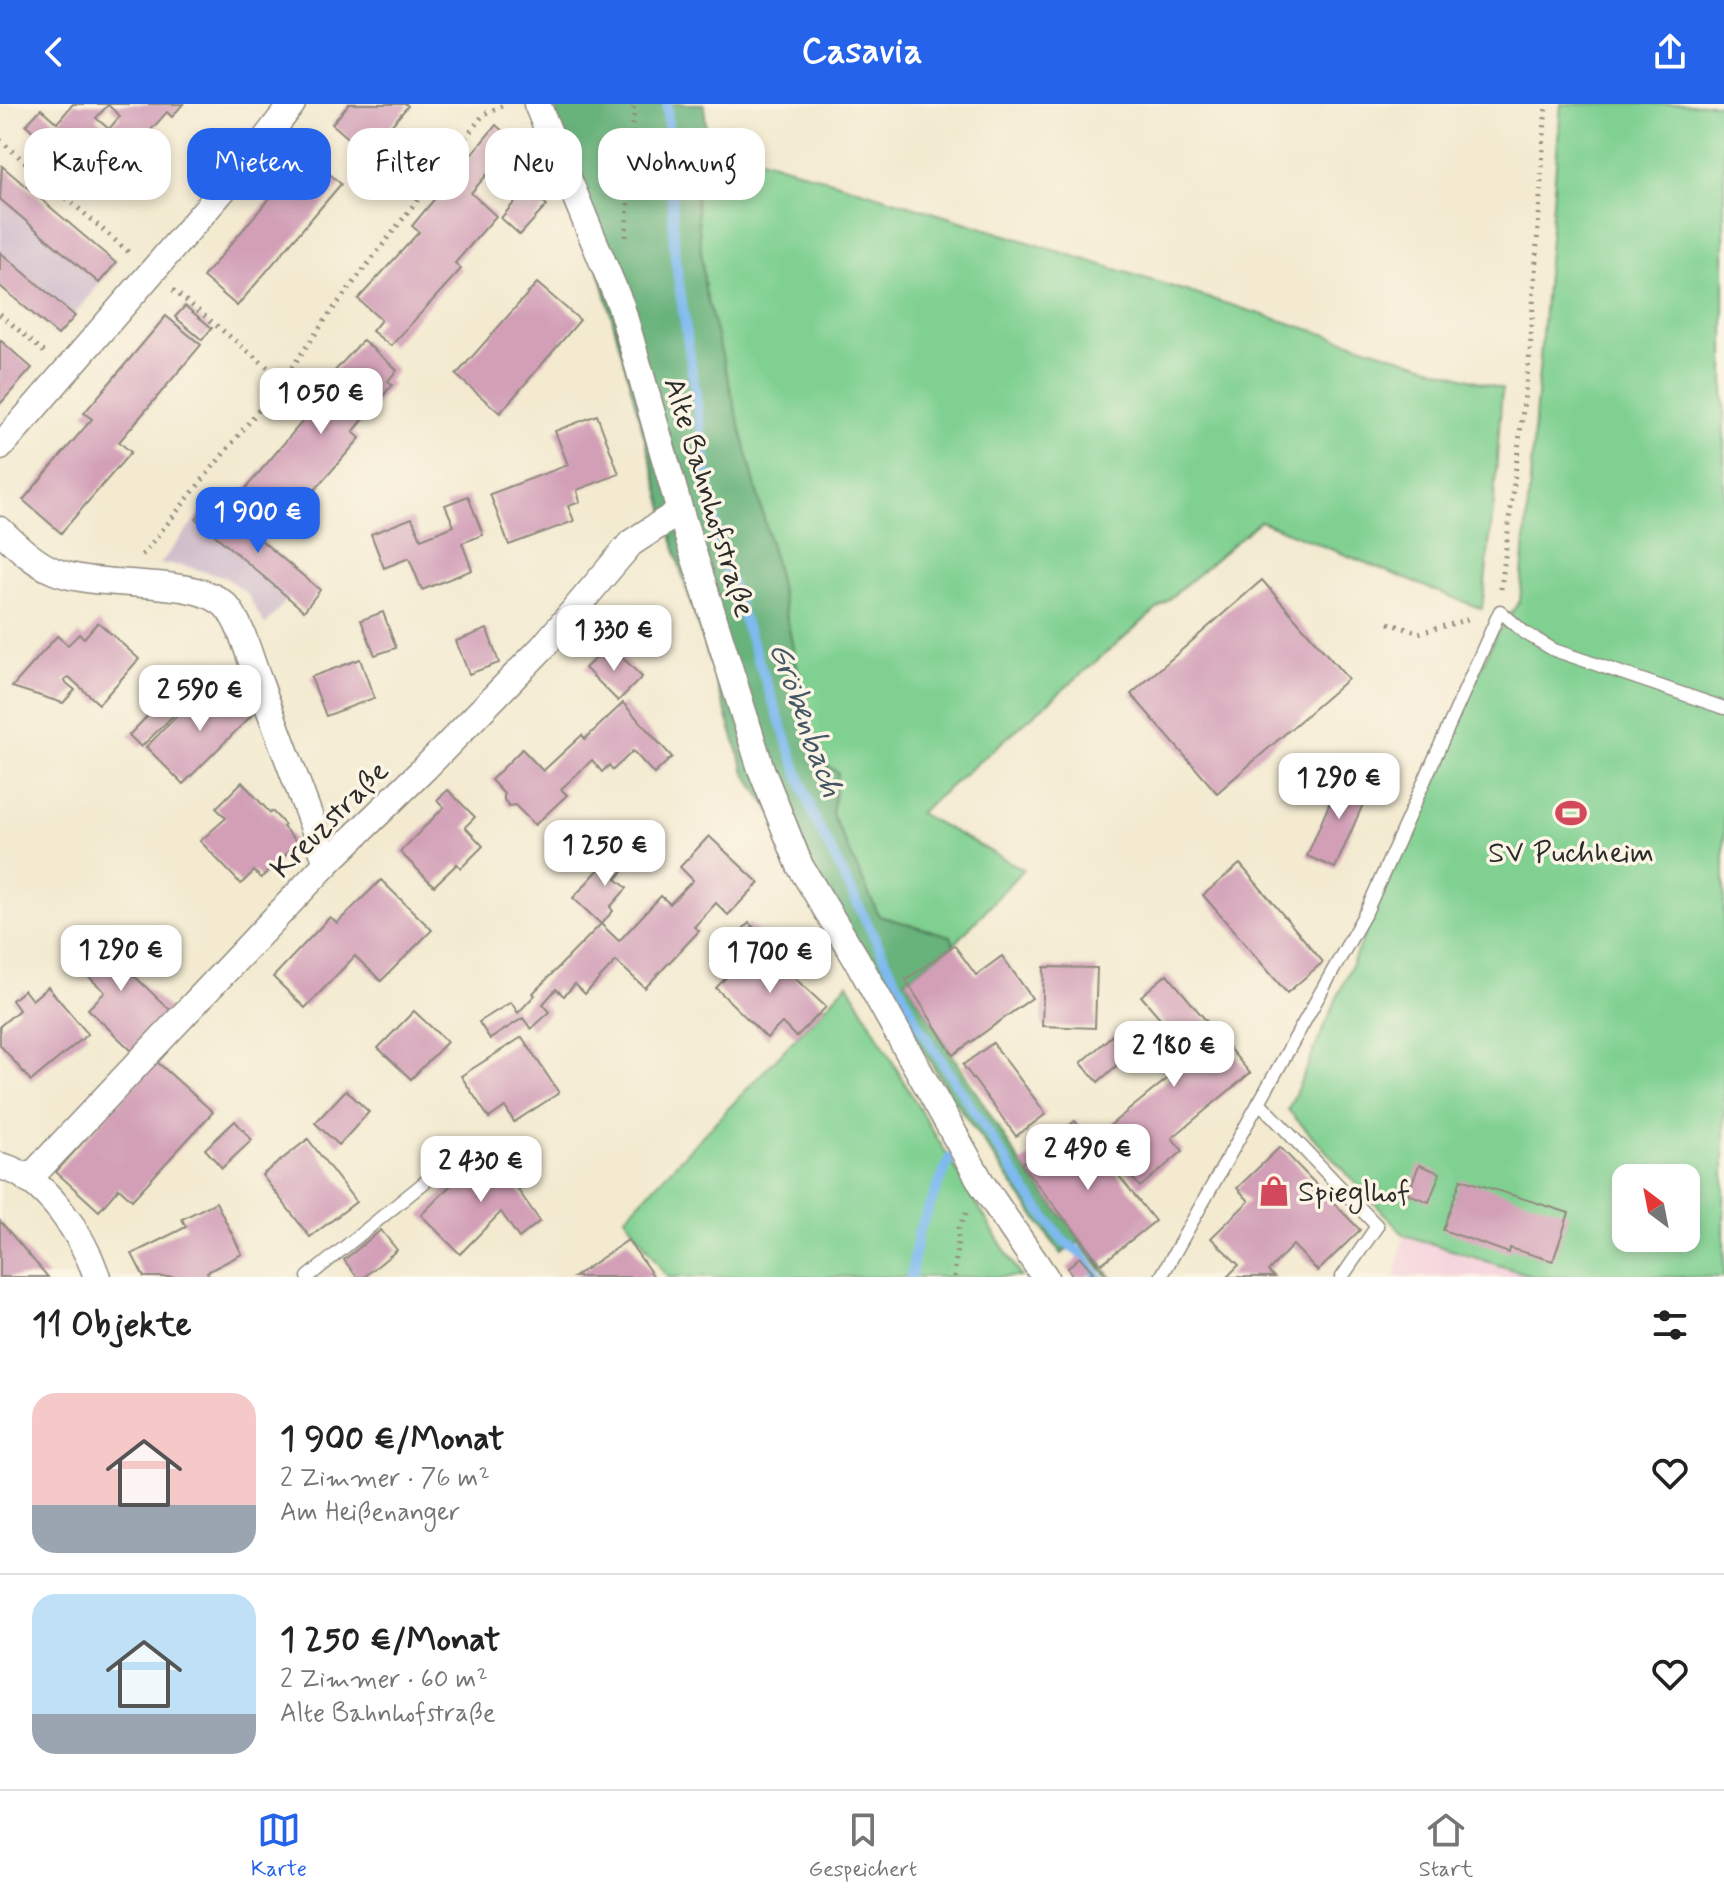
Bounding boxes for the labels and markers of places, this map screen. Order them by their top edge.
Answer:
pin: 1 050 € [247,368,395,436]
pin: 1 900 € [184,487,332,555]
pin: 1 330 € [540,605,688,673]
pin: 2 590 € [126,665,274,733]
pin: 1 290 € [1265,753,1413,821]
sports icon: SV Puchheim [1554,796,1588,830]
pin: 1 250 € [531,820,679,888]
place label: SV Puchheim [1488,834,1654,873]
pin: 1 290 € [47,925,195,993]
pin: 1 700 € [696,927,844,995]
pin: 2 180 € [1100,1021,1248,1089]
pin: 2 490 € [1014,1124,1162,1192]
pin: 2 430 € [407,1136,555,1204]
place label: Spieglhof [1298,1173,1410,1214]
shop icon: Spieglhof [1257,1174,1291,1208]

